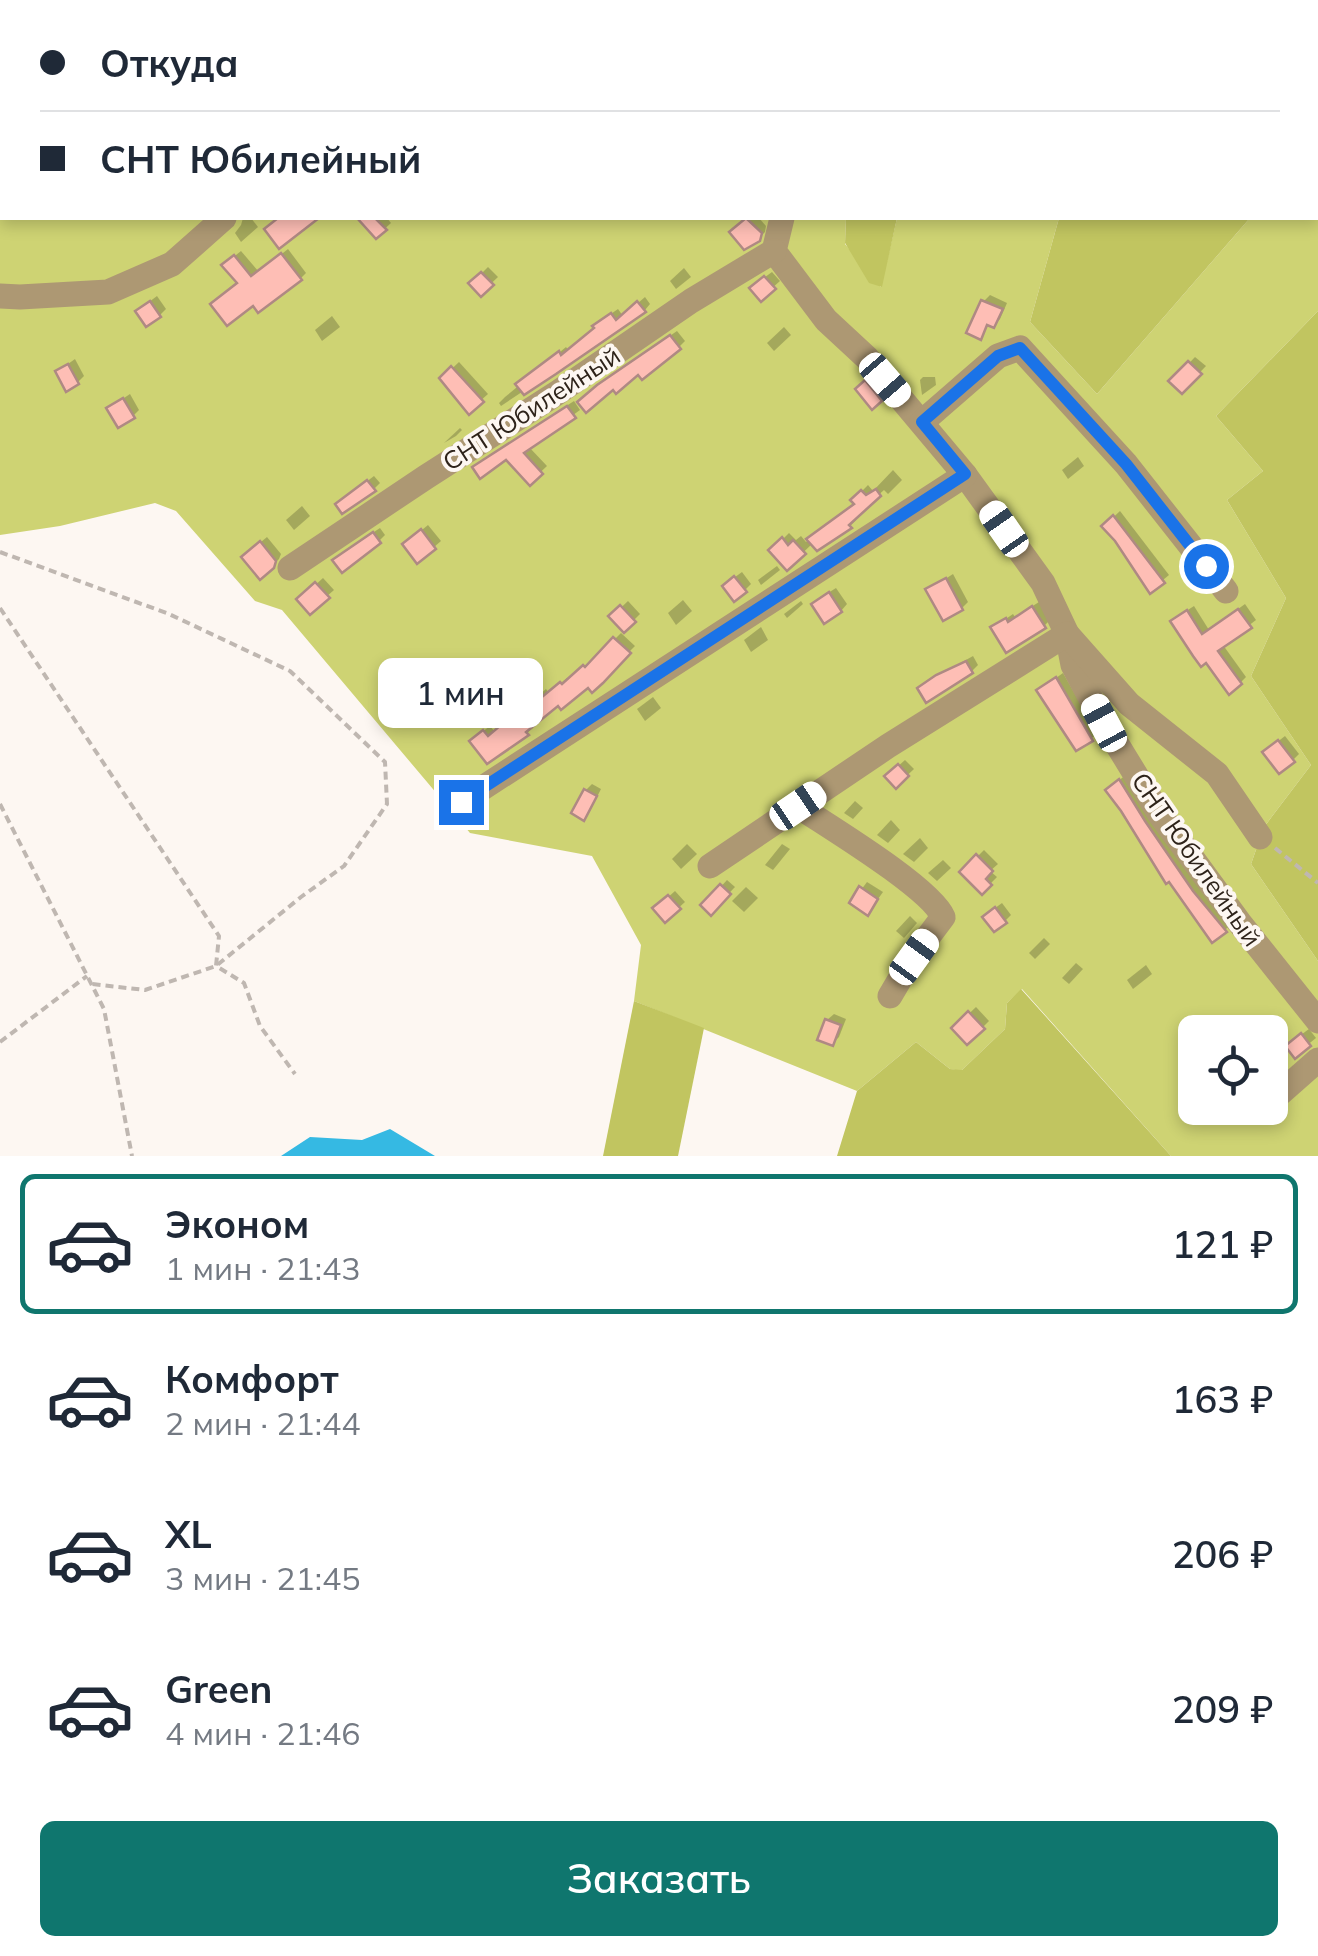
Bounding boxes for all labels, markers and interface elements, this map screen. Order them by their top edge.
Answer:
text: Откуда [100,39,239,87]
text: СНТ Юбилейный [100,135,421,183]
street label: СНТ Юбилейный [437,339,625,477]
car [854,348,916,412]
car [975,496,1033,562]
route start [1184,544,1229,589]
callout: 1 мин [378,657,544,727]
text: 1 мин [416,673,505,713]
car [1077,689,1131,757]
street label: СНТ Юбилейный [1125,766,1269,952]
car [765,777,831,835]
route end [439,780,484,825]
car [884,924,944,990]
map controls [1178,1015,1288,1125]
button: locate [1178,1015,1288,1125]
icon: car [45,1199,135,1289]
text: Эконом [165,1200,309,1248]
text: 121 ₽ [1172,1220,1273,1268]
text: 1 мин · 21:43 [165,1248,360,1288]
icon: car [45,1354,135,1444]
text: Комфорт [165,1355,339,1403]
text: 163 ₽ [1172,1375,1273,1423]
text: 2 мин · 21:44 [165,1403,360,1443]
icon: car [45,1509,135,1599]
text: XL [165,1510,212,1558]
text: 206 ₽ [1172,1530,1273,1578]
text: 3 мин · 21:45 [165,1558,360,1598]
icon: car [45,1664,135,1754]
text: Green [165,1665,272,1713]
text: 209 ₽ [1172,1685,1273,1733]
text: 4 мин · 21:46 [165,1713,360,1753]
button: Заказать [40,1821,1278,1936]

